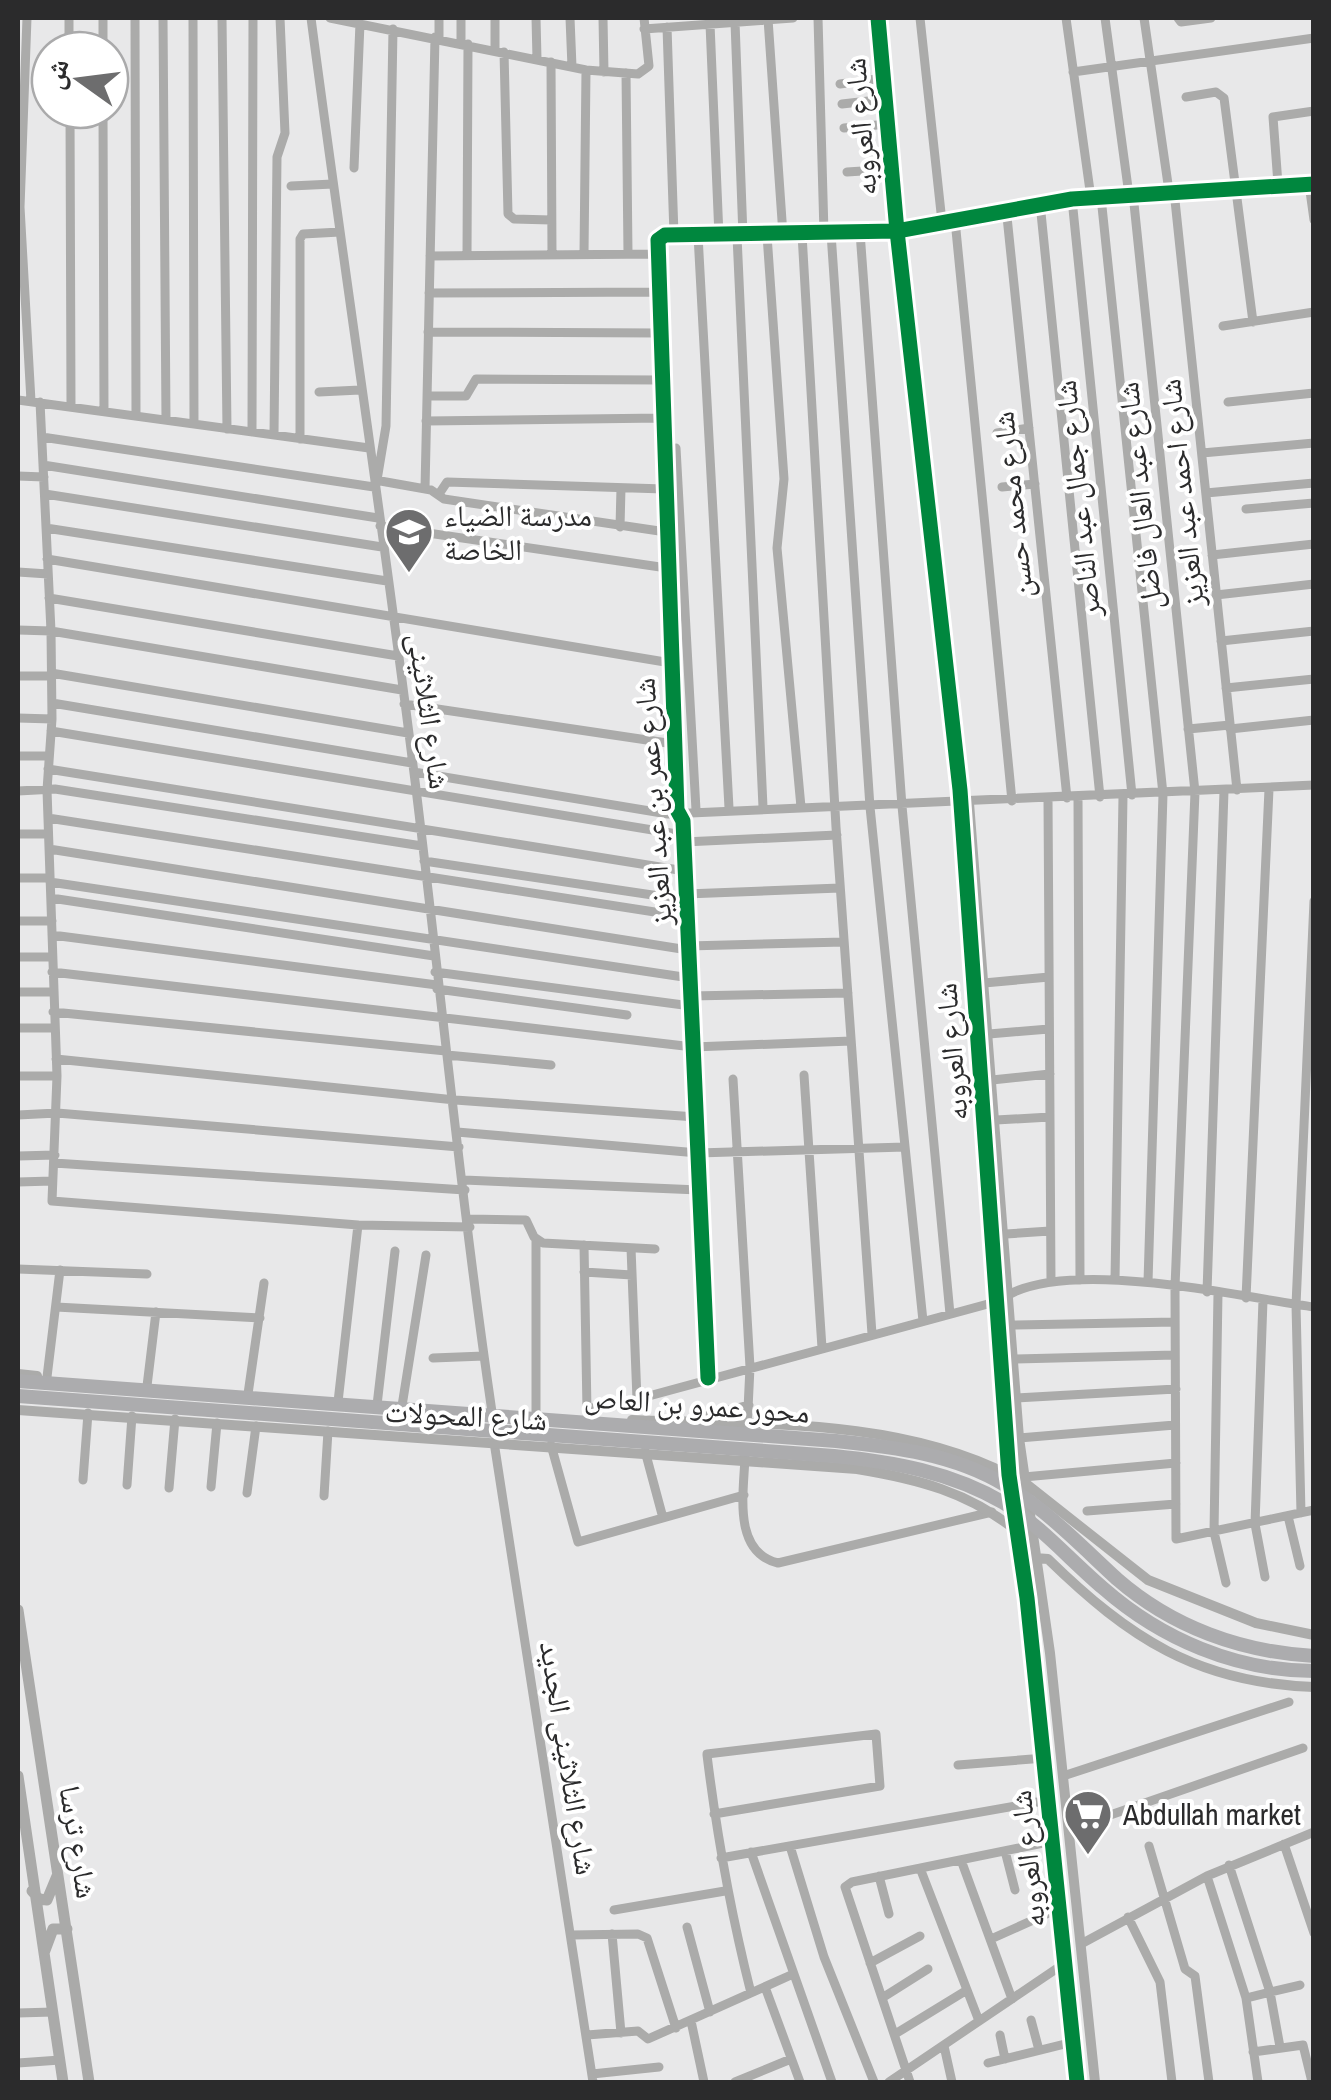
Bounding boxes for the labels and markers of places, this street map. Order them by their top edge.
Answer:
place label: مدرسة الضياء الخاصة [444,495,592,569]
school or university icon: مدرسة الضياء الخاصة [383,506,435,574]
supermarket icon: Abdullah market [1062,1788,1114,1856]
place label: Abdullah market [1122,1794,1301,1834]

